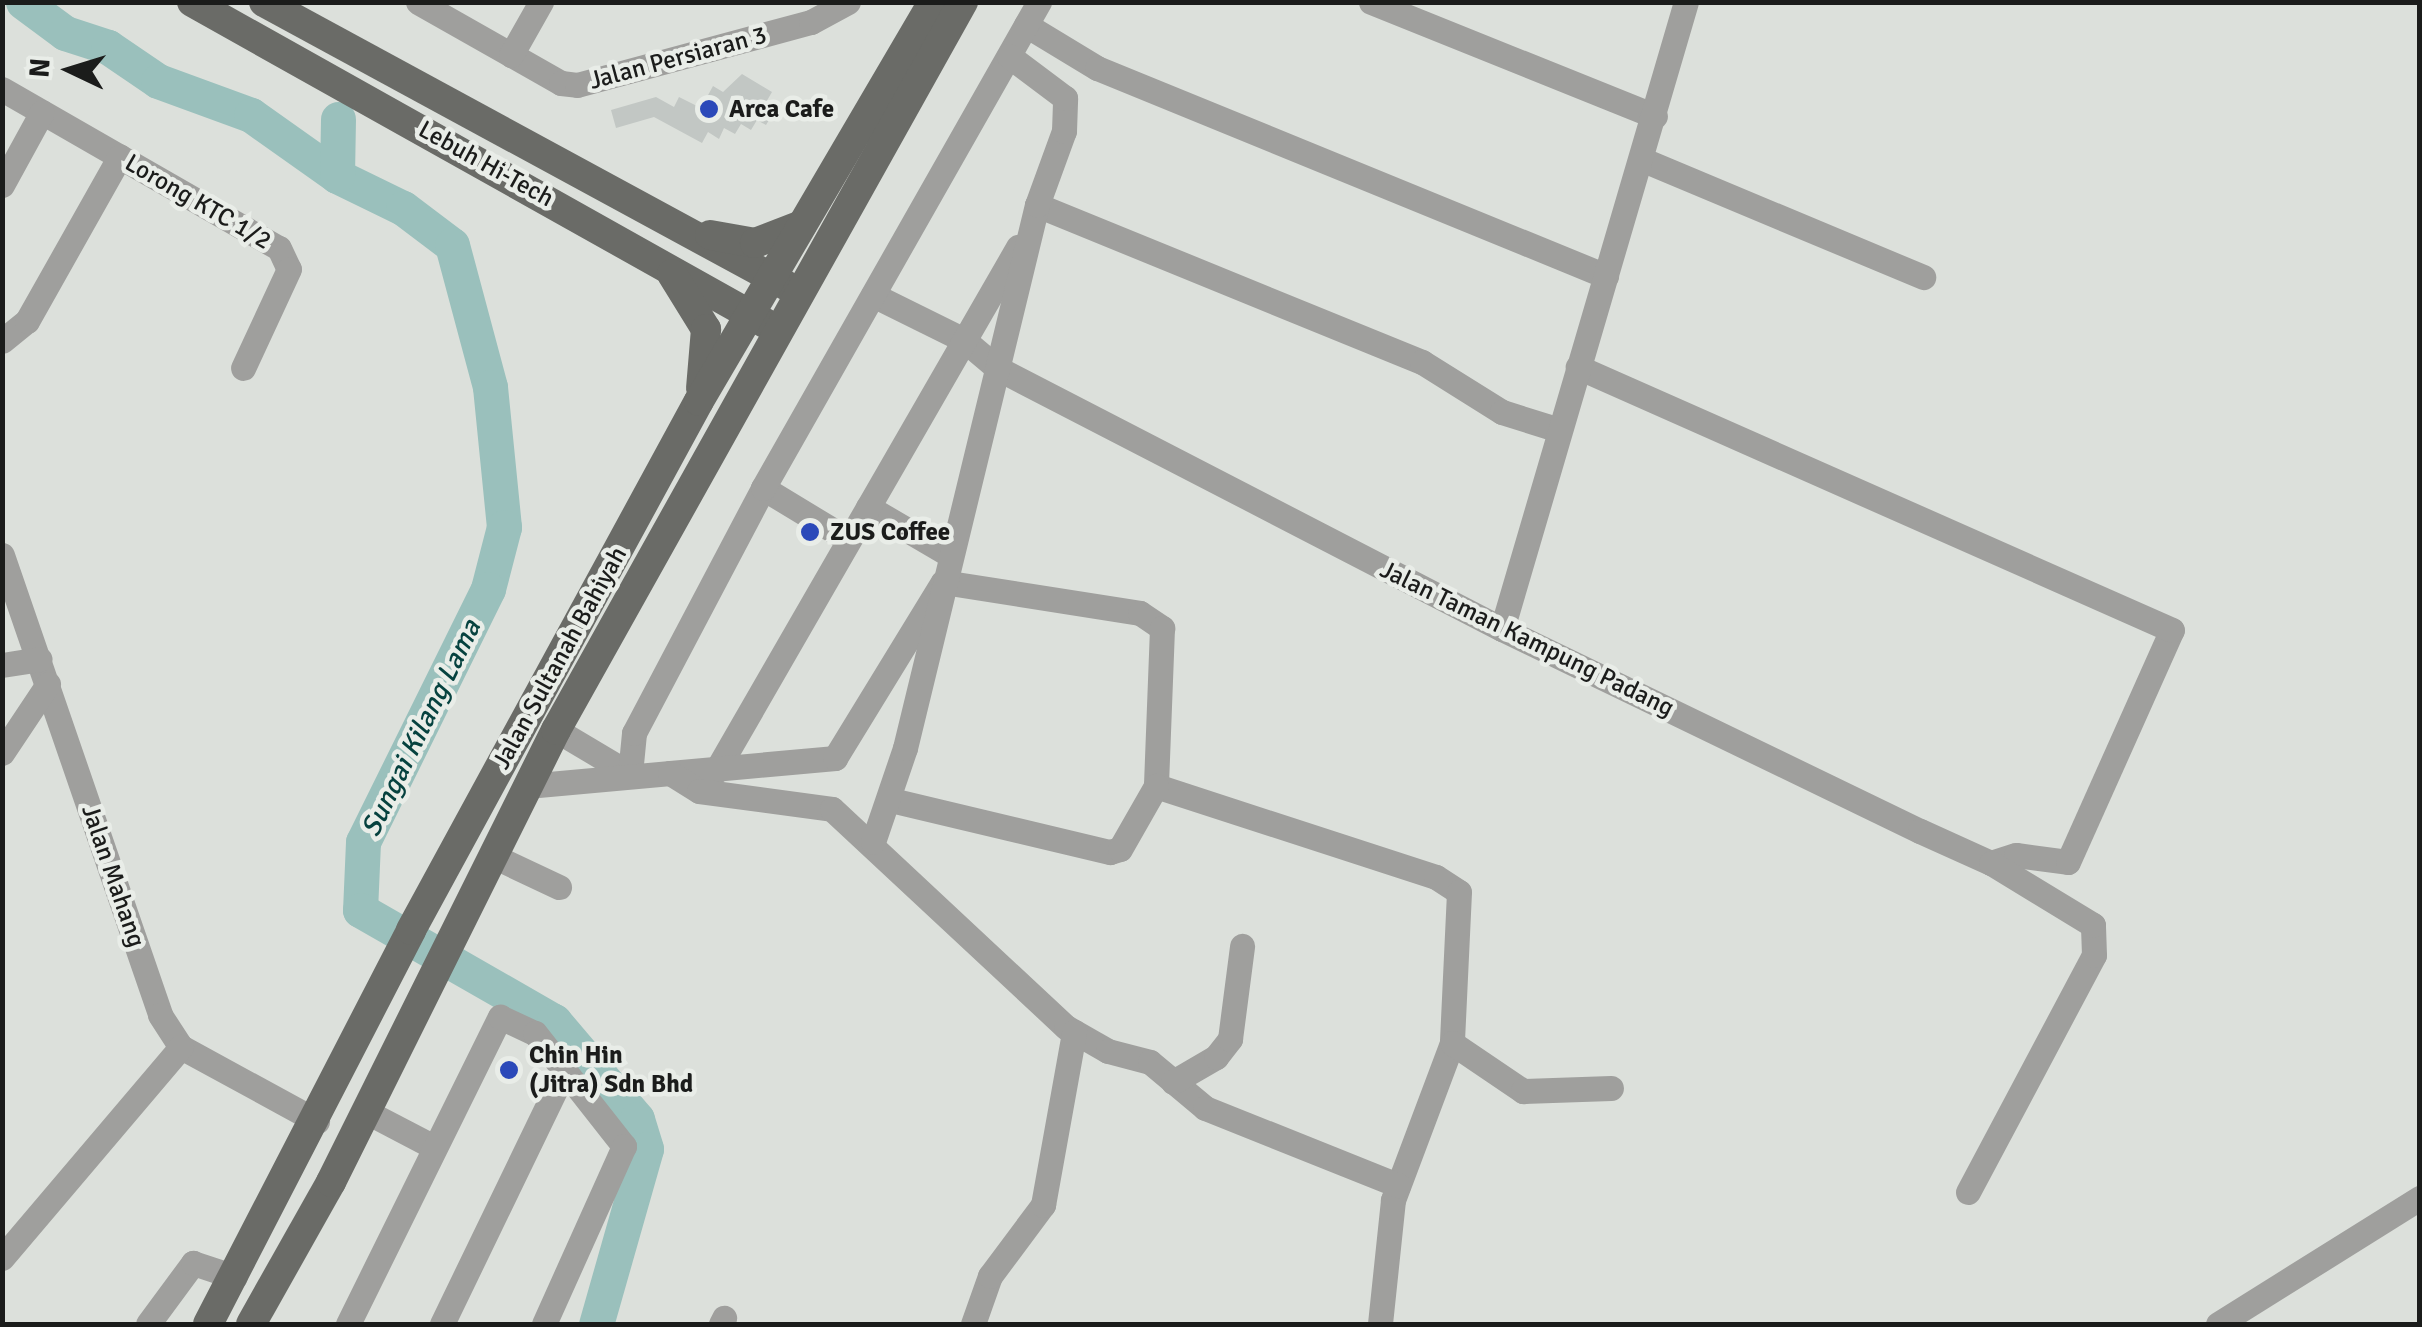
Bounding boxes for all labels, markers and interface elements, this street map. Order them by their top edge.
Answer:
north arrow [20,20,120,120]
street label: Jalan Persiaran 3 [586,20,770,96]
text: N [22,57,58,79]
place label: Arca Cafe [729,94,834,124]
marker: Arca Cafe [698,98,720,120]
street label: Lebuh Hi-Tech [413,114,559,214]
street label: Lorong KTC 1/2 [119,148,277,256]
place label: ZUS Coffee [830,517,950,547]
marker: ZUS Coffee [799,521,821,543]
street label: Jalan Sultanah Bahiyah [486,542,634,774]
street label: Jalan Taman Kampung Padang [1375,555,1679,723]
water label: Sungai Kilang Lama [354,614,488,842]
street label: Jalan Mahang [75,801,151,951]
place label: Chin Hin (Jitra) Sdn Bhd [529,1041,693,1100]
marker: Chin Hin (Jitra) Sdn Bhd [498,1059,520,1081]

